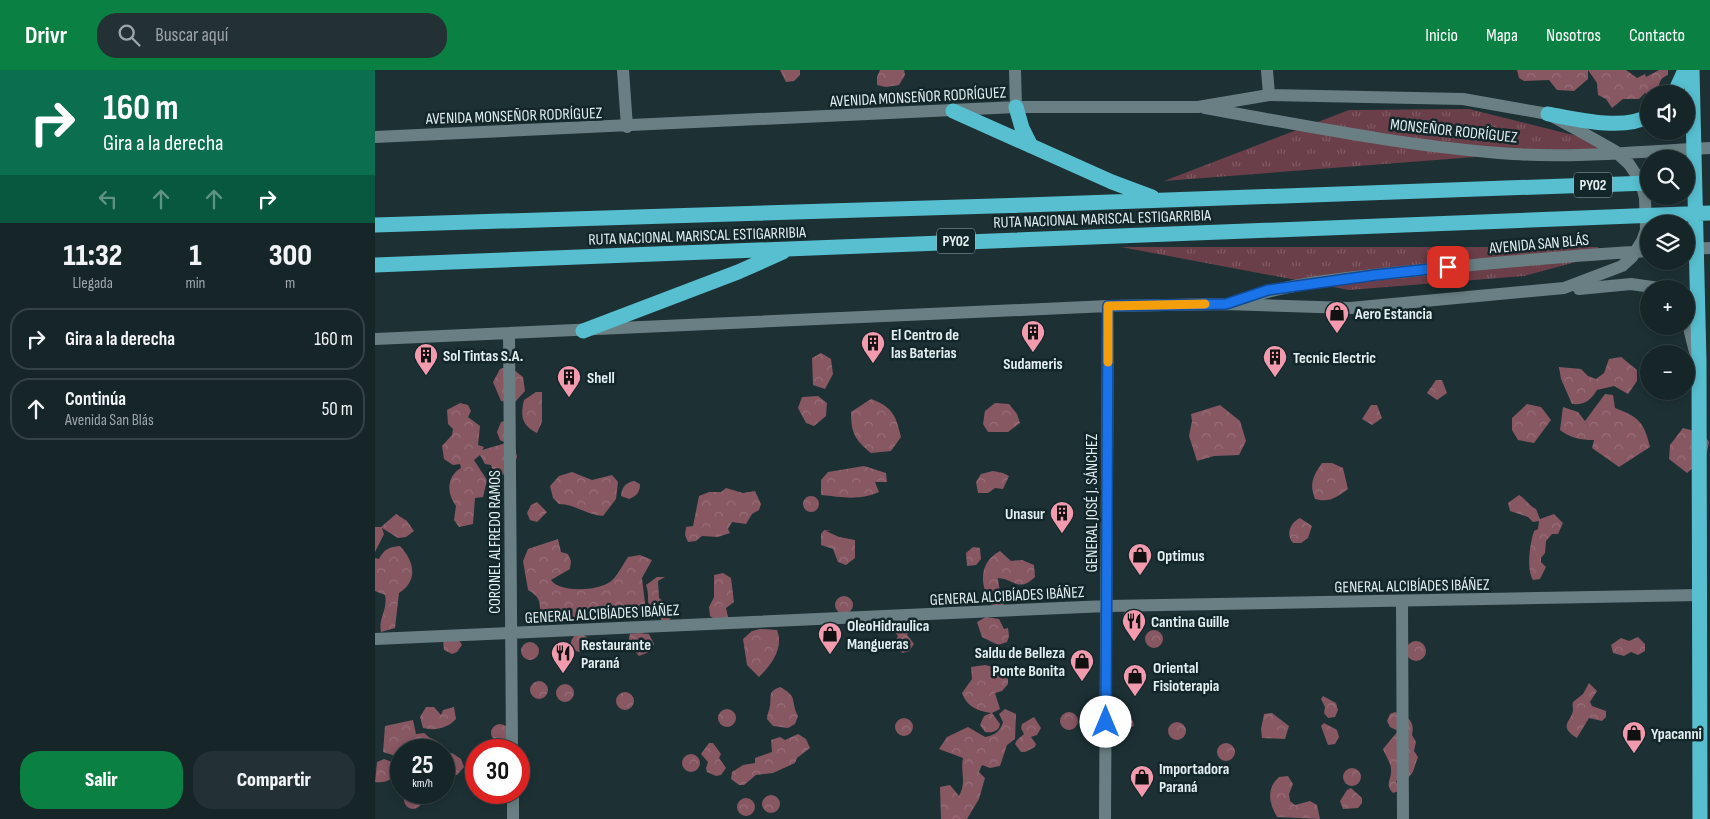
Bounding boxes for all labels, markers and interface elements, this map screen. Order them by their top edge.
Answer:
search box [97,13,447,58]
text: Drivr [25,21,67,50]
icon: search [115,21,143,49]
text: Buscar aquí [155,24,228,47]
text: Inicio [1425,25,1458,46]
text: Mapa [1486,25,1518,46]
text: Nosotros [1546,25,1601,46]
text: Contacto [1629,25,1685,46]
street label: AVENIDA MONSEÑOR RODRÍGUEZ [828,83,1007,112]
map controls [1640,85,1695,400]
button: sound [1640,85,1695,140]
text: 160 m [103,87,179,130]
icon: right [20,90,85,155]
street label: AVENIDA MONSEÑOR RODRÍGUEZ [425,104,603,129]
street label: MONSEÑOR RODRÍGUEZ [1389,115,1519,148]
text: Gira a la derecha [103,130,224,157]
button: search [1640,150,1695,205]
road number: PY02 [1574,172,1612,198]
icon: left [94,185,122,213]
icon: ahead [147,185,175,213]
icon: ahead [200,185,228,213]
icon: right [253,185,281,213]
street label: RUTA NACIONAL MARISCAL ESTIGARRIBIA [993,206,1211,233]
button: layers [1640,215,1695,270]
street label: RUTA NACIONAL MARISCAL ESTIGARRIBIA [588,223,806,250]
road number: PY02 [937,228,975,254]
street label: AVENIDA SAN BLÁS [1488,231,1590,258]
text: 11:32 [63,238,122,274]
text: 1 [189,238,202,274]
text: 300 [269,238,312,274]
pin [1427,246,1469,288]
icon: arrive [1434,253,1462,281]
text: Llegada [72,274,113,293]
text: min [185,274,205,293]
text: m [285,274,295,293]
button: + [1640,280,1695,335]
shop icon: Aero Estancia [1324,300,1350,334]
place label: Aero Estancia [1354,305,1432,324]
building icon: Sudameris [1020,319,1046,353]
icon: right [22,325,50,353]
place label: El Centro de las Baterias [891,326,959,363]
text: Gira a la derecha [65,328,175,351]
text: 160 m [314,328,353,351]
building icon: El Centro de las Baterias [860,330,886,364]
building icon: Sol Tintas S.A. [413,342,439,376]
building icon: Tecnic Electric [1262,344,1288,378]
button: − [1640,345,1695,400]
place label: Sol Tintas S.A. [443,347,523,366]
place label: Tecnic Electric [1293,349,1376,368]
place label: Sudameris [1003,355,1063,374]
building icon: Shell [556,364,582,398]
place label: Shell [587,369,615,388]
text: Continúa [65,388,126,411]
icon: ahead [22,395,50,423]
text: 50 m [322,398,353,421]
text: Avenida San Blás [65,411,154,430]
street label: GENERAL JOSÉ J. SÁNCHEZ [1083,433,1102,572]
street label: CORONEL ALFREDO RAMOS [486,470,505,614]
building icon: Unasur [1049,500,1075,534]
place label: Unasur [1005,505,1045,524]
shop icon: Optimus [1127,542,1153,576]
place label: Optimus [1157,547,1205,566]
street label: GENERAL ALCIBÍADES IBÁÑEZ [1334,576,1490,597]
street label: GENERAL ALCIBÍADES IBÁÑEZ [929,583,1085,610]
street label: GENERAL ALCIBÍADES IBÁÑEZ [524,601,680,628]
restaurant icon: Cantina Guille [1121,608,1147,642]
place label: Cantina Guille [1151,613,1230,632]
place label: OleoHidraulica Mangueras [847,617,929,654]
shop icon: OleoHidraulica Mangueras [817,621,843,655]
place label: Restaurante Paraná [581,636,651,673]
restaurant icon: Restaurante Paraná [550,640,576,674]
place label: Saldu de Belleza Ponte Bonita [975,644,1065,681]
shop icon: Saldu de Belleza Ponte Bonita [1069,648,1095,682]
place label: Oriental Fisioterapia [1153,659,1219,696]
shop icon: Oriental Fisioterapia [1122,663,1148,697]
position arrow [1079,695,1131,747]
shop icon: Ypacanni [1621,720,1647,754]
place label: Ypacanni [1651,725,1702,744]
speed limit sign: 30 [465,739,530,804]
text: 25 [412,750,433,781]
button: Salir [20,751,183,809]
button: Compartir [193,751,355,809]
place label: Importadora Paraná [1159,760,1229,797]
shop icon: Importadora Paraná [1129,764,1155,798]
text: km/h [412,776,433,791]

